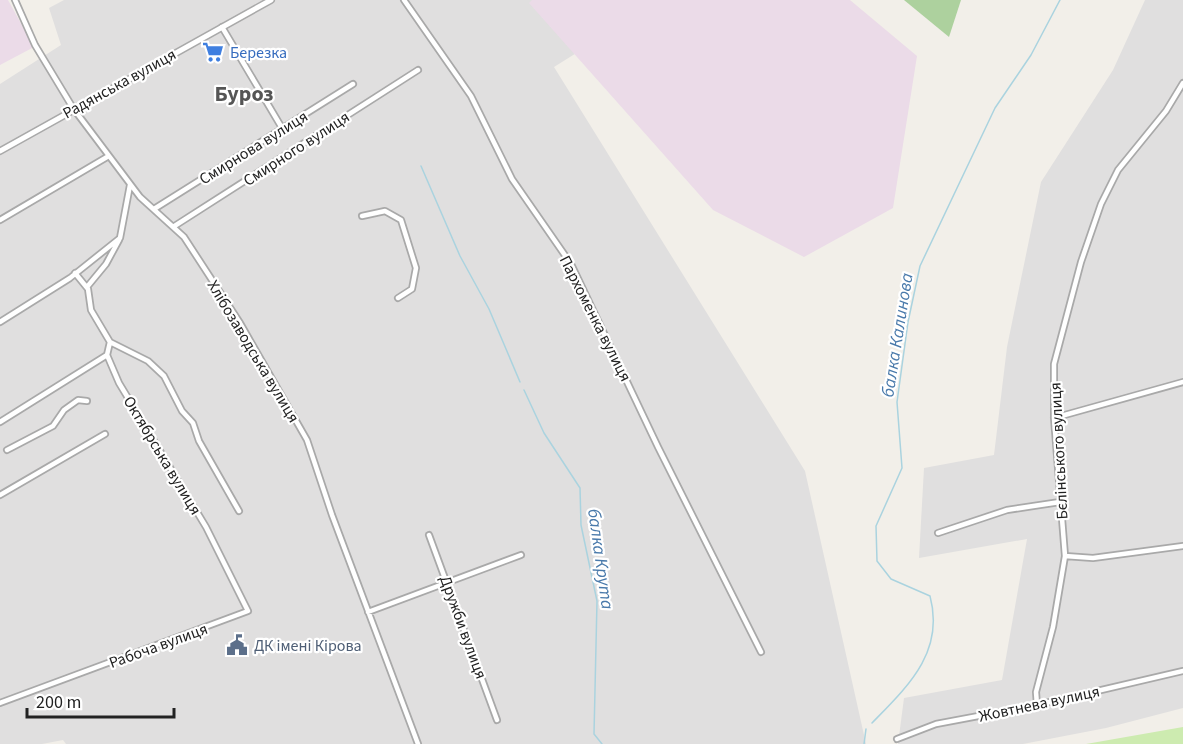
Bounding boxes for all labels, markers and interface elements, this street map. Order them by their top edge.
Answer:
supermarket icon: Березка [201,40,225,64]
place label: Березка [230,42,287,64]
street label: Радянська вулиця [59,44,180,124]
district label: Буроз [215,78,273,110]
street label: Смирнова вулиця [195,106,312,190]
street label: Смирного вулиця [239,106,354,191]
street label: Пархоменка вулиця [554,252,636,385]
water label: балка Калинова [875,271,920,399]
street label: Хлібозаводська вулиця [202,276,304,427]
street label: Бєлінського вулиця [1044,382,1074,520]
street label: Октябрська вулиця [118,392,206,519]
water label: балка Крута [581,507,620,611]
street label: Дружби вулиця [434,573,492,682]
street label: Рабоча вулиця [106,618,211,674]
public building icon: ДК імені Кірова [225,633,249,657]
place label: ДК імені Кірова [254,635,362,657]
street label: Жовтнева вулиця [977,680,1102,728]
scale bar [27,681,174,719]
text: 200 m [36,690,81,715]

